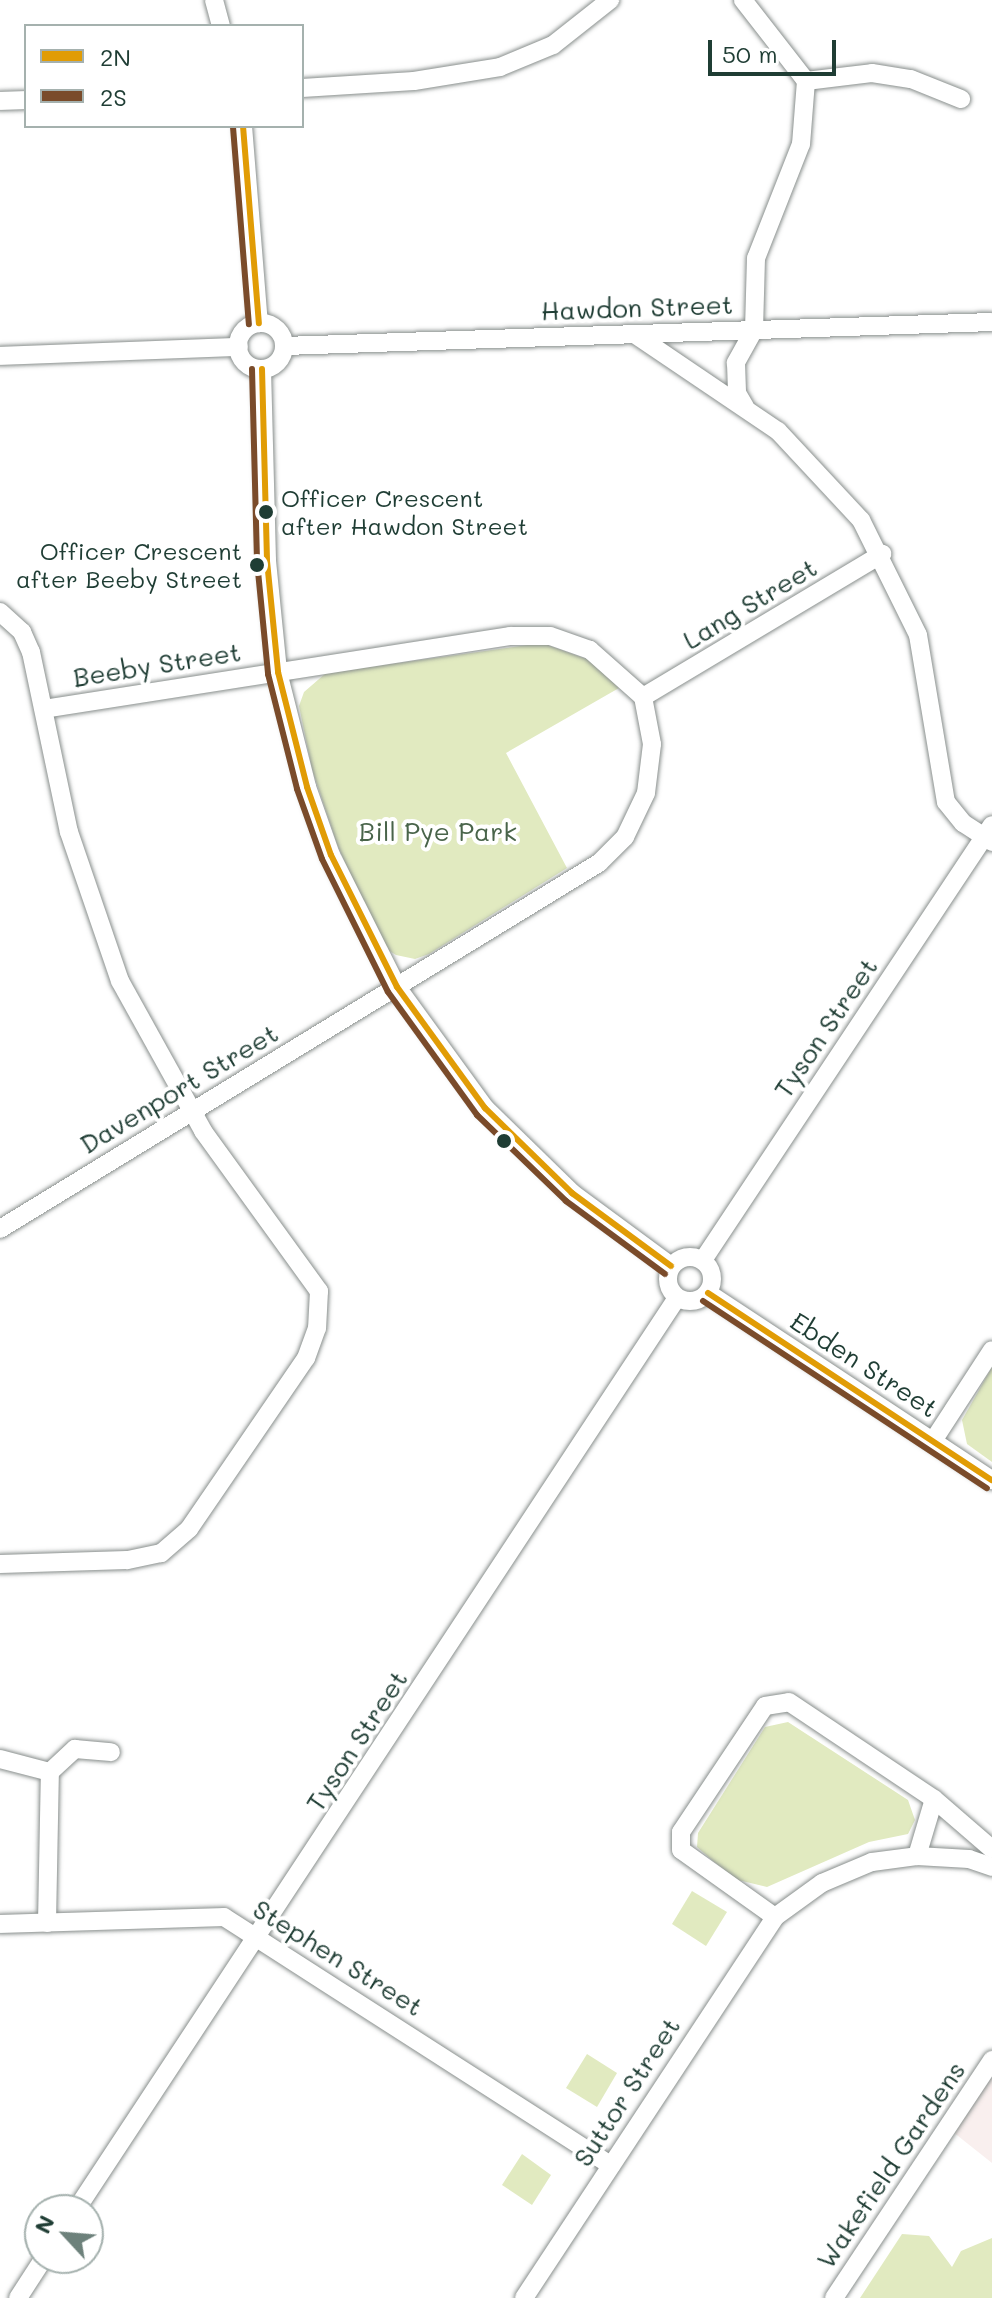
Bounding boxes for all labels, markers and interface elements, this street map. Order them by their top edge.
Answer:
legend [24,24,304,128]
scale bar [712,24,840,74]
text: 50 m [722,38,778,69]
text: 2N [100,41,131,72]
text: 2S [100,81,127,112]
street label: Hawdon Street [540,289,734,327]
place label: Officer Crescent after Hawdon Street [281,484,528,540]
marker: Officer Crescent after Hawdon Street [258,504,274,520]
place label: Officer Crescent after Beeby Street [16,537,242,593]
street label: Lang Street [677,552,823,656]
marker: Officer Crescent after Beeby Street [249,557,265,573]
street label: Beeby Street [71,636,243,694]
park label: Bill Pye Park [359,816,517,848]
street label: Tyson Street [768,952,884,1104]
street label: Davenport Street [74,1018,284,1160]
unlabelled marker [496,1133,512,1149]
street label: Ebden Street [784,1306,944,1424]
street label: Tyson Street [300,1665,414,1817]
street label: Stephen Street [247,1893,429,2023]
street label: Suttor Street [567,2012,687,2172]
street label: Wakefield Gardens [810,2056,972,2274]
north arrow [24,2194,104,2274]
text: N [27,2210,60,2238]

